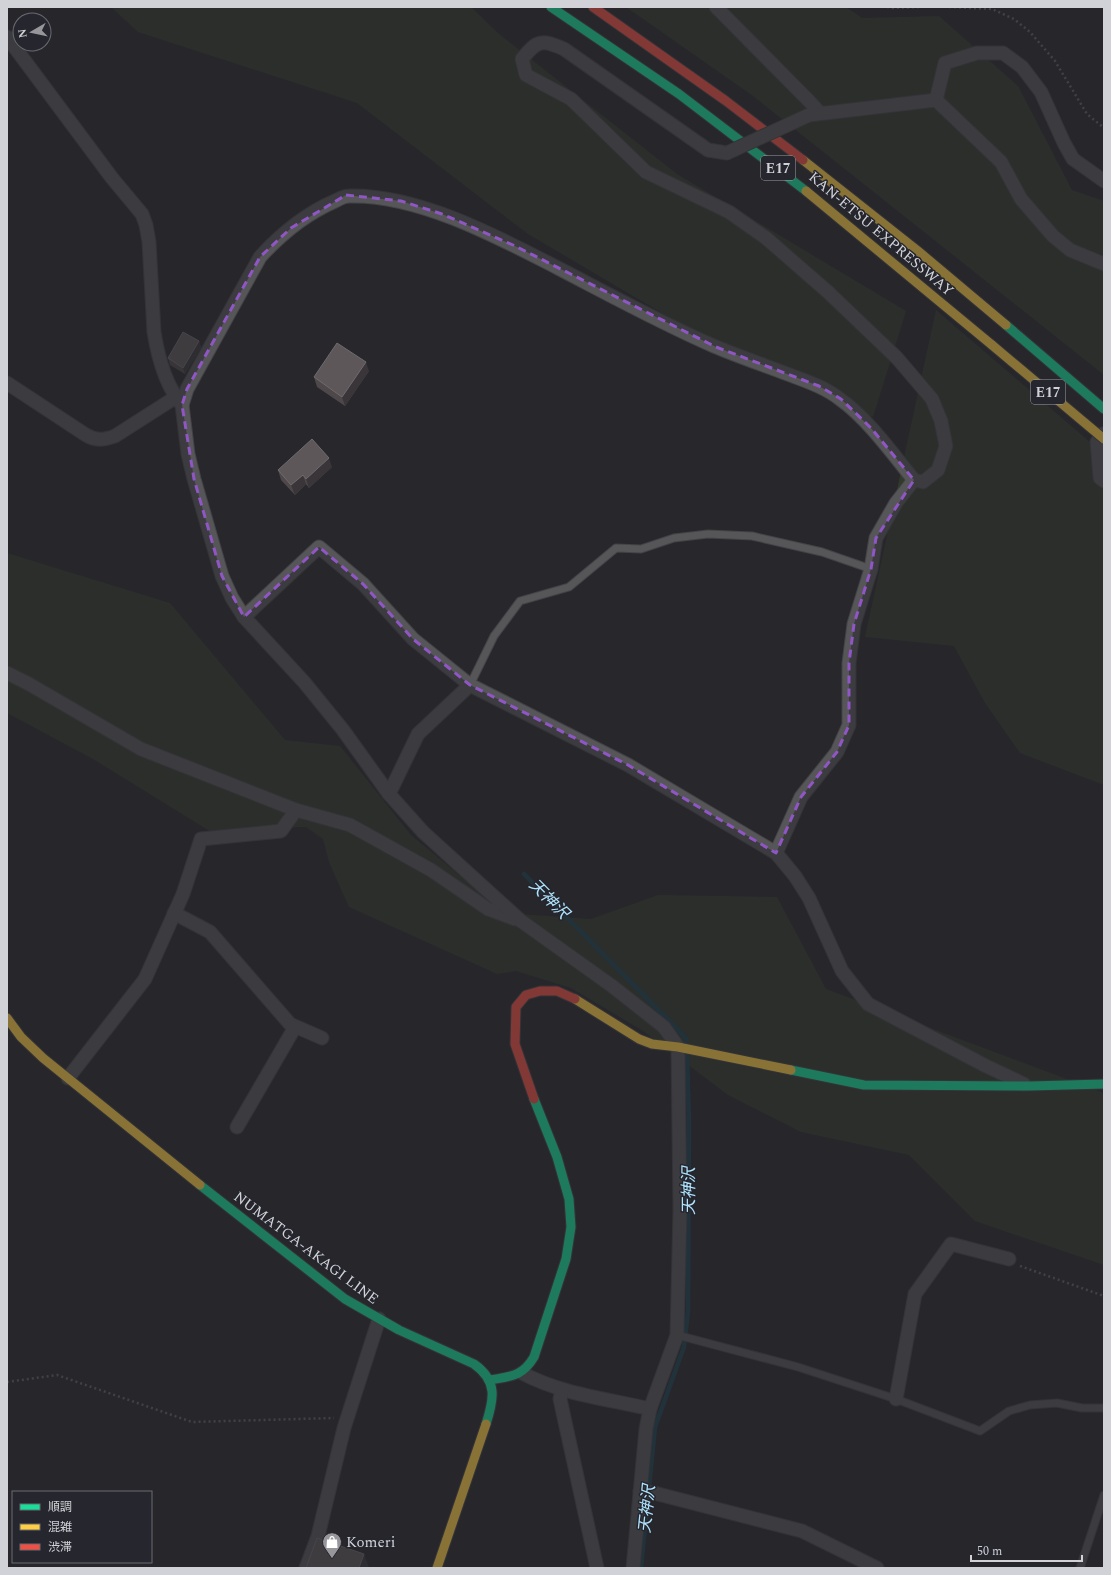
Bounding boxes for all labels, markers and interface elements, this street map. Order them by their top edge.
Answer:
north arrow [12,12,52,52]
text: N [14,28,32,39]
road number: E17 [761,156,795,180]
street label: KAN-ETSU EXPRESSWAY [803,166,959,302]
road number: E17 [1031,380,1065,404]
water label: 天神沢 [524,874,576,926]
water label: 天神沢 [677,1165,701,1215]
street label: NUMATGA-AKAGI LINE [229,1186,383,1310]
water label: 天神沢 [633,1482,662,1534]
legend [12,1491,152,1563]
text: 順調 [48,1498,72,1517]
text: 混雑 [48,1518,72,1537]
shop icon: Komeri [321,1531,343,1559]
place label: Komeri [346,1531,395,1554]
scale bar [971,1537,1082,1563]
text: 渋滞 [48,1538,72,1557]
text: 50 m [977,1542,1002,1561]

